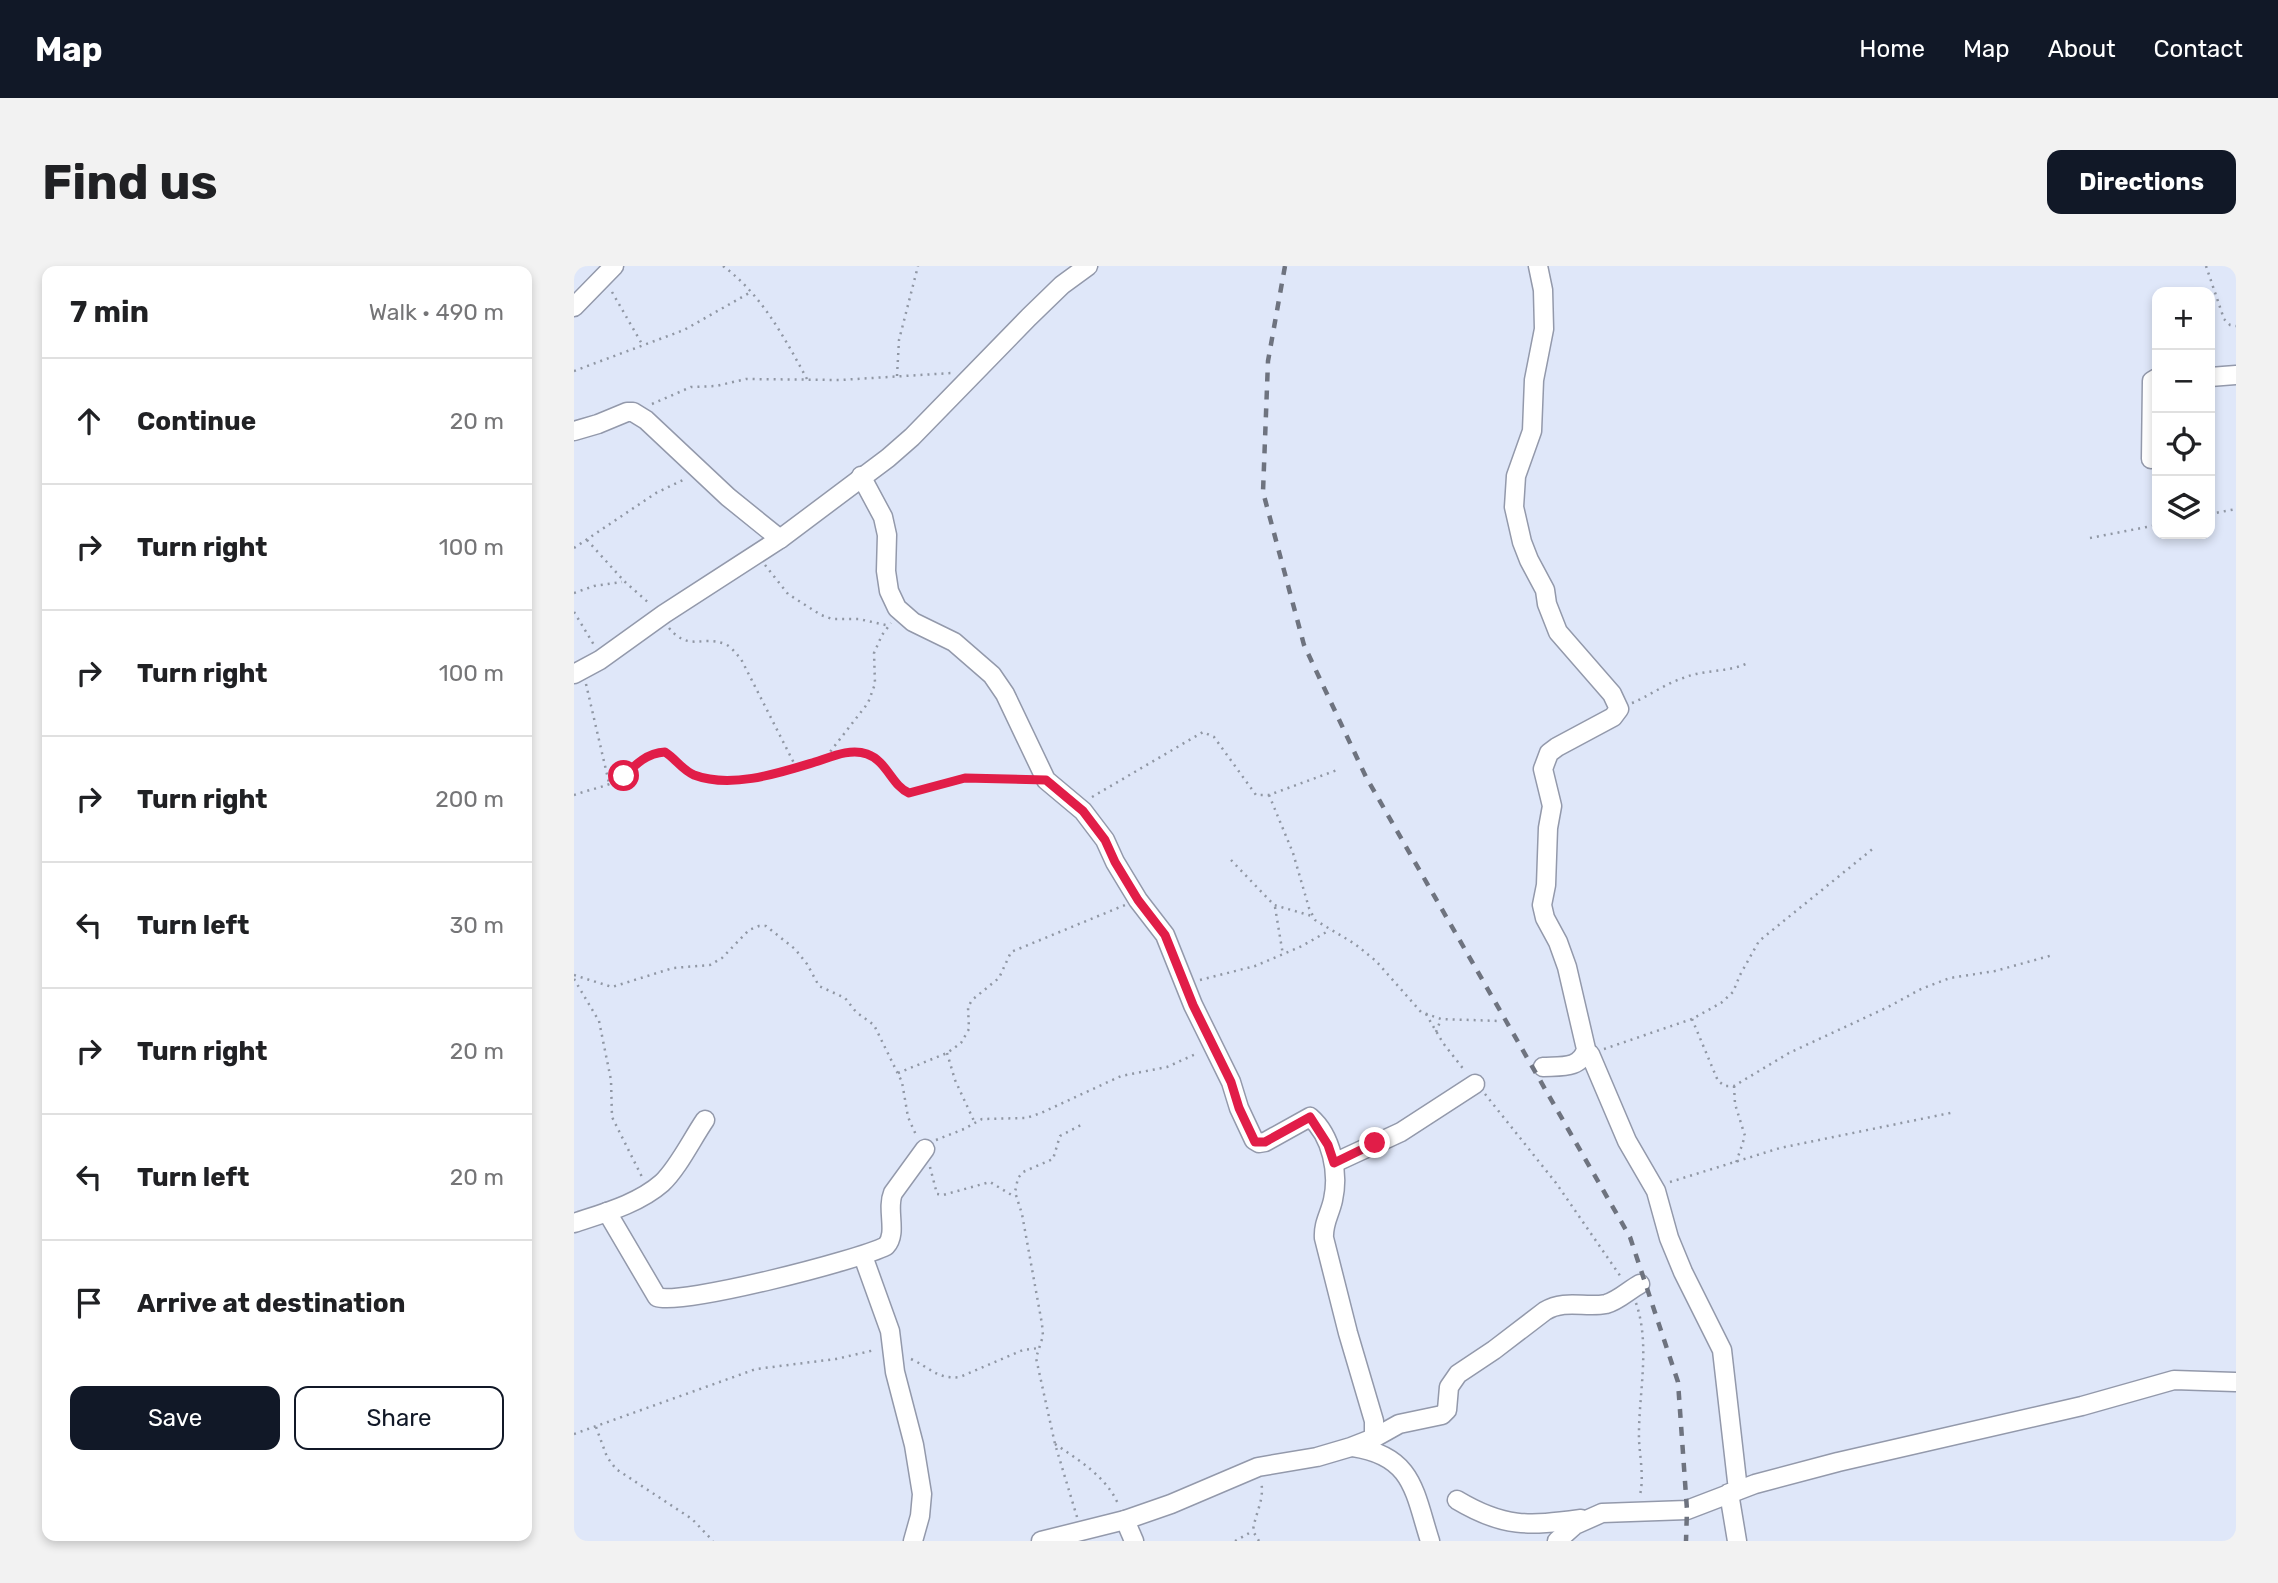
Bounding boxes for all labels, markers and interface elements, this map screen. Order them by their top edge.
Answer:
text: Map [35,30,103,69]
text: Home [1859,35,1925,63]
text: Map [1963,35,2010,63]
text: About [2048,35,2116,63]
text: Contact [2154,35,2243,63]
button: Directions [2047,150,2236,214]
text: Find us [42,153,218,211]
map controls [2152,287,2215,539]
button: + [2152,287,2215,350]
text: 7 min [70,294,149,330]
text: Walk · 490 m [369,298,504,326]
button: − [2152,350,2215,413]
icon: ahead [70,402,108,440]
text: Continue [137,406,256,437]
text: 20 m [450,407,504,435]
button: locate [2152,413,2215,476]
button: layers [2152,476,2215,539]
icon: right [70,528,108,566]
text: Turn right [137,532,267,563]
text: 100 m [439,533,504,561]
icon: right [70,654,108,692]
text: Turn right [137,658,267,689]
text: 100 m [439,659,504,687]
route start [608,760,639,791]
icon: right [70,780,108,818]
text: Turn right [137,784,267,815]
text: 200 m [435,785,504,813]
icon: left [70,906,108,944]
text: Turn left [137,910,249,941]
text: 30 m [449,911,504,939]
icon: right [70,1032,108,1070]
text: Turn right [137,1036,267,1067]
text: 20 m [450,1037,504,1065]
route end [1359,1127,1390,1158]
icon: left [70,1158,108,1196]
text: Turn left [137,1162,249,1193]
text: 20 m [450,1163,504,1191]
icon: arrive [70,1284,108,1322]
text: Arrive at destination [137,1288,405,1319]
button: Save [70,1386,280,1450]
button: Share [294,1386,504,1450]

